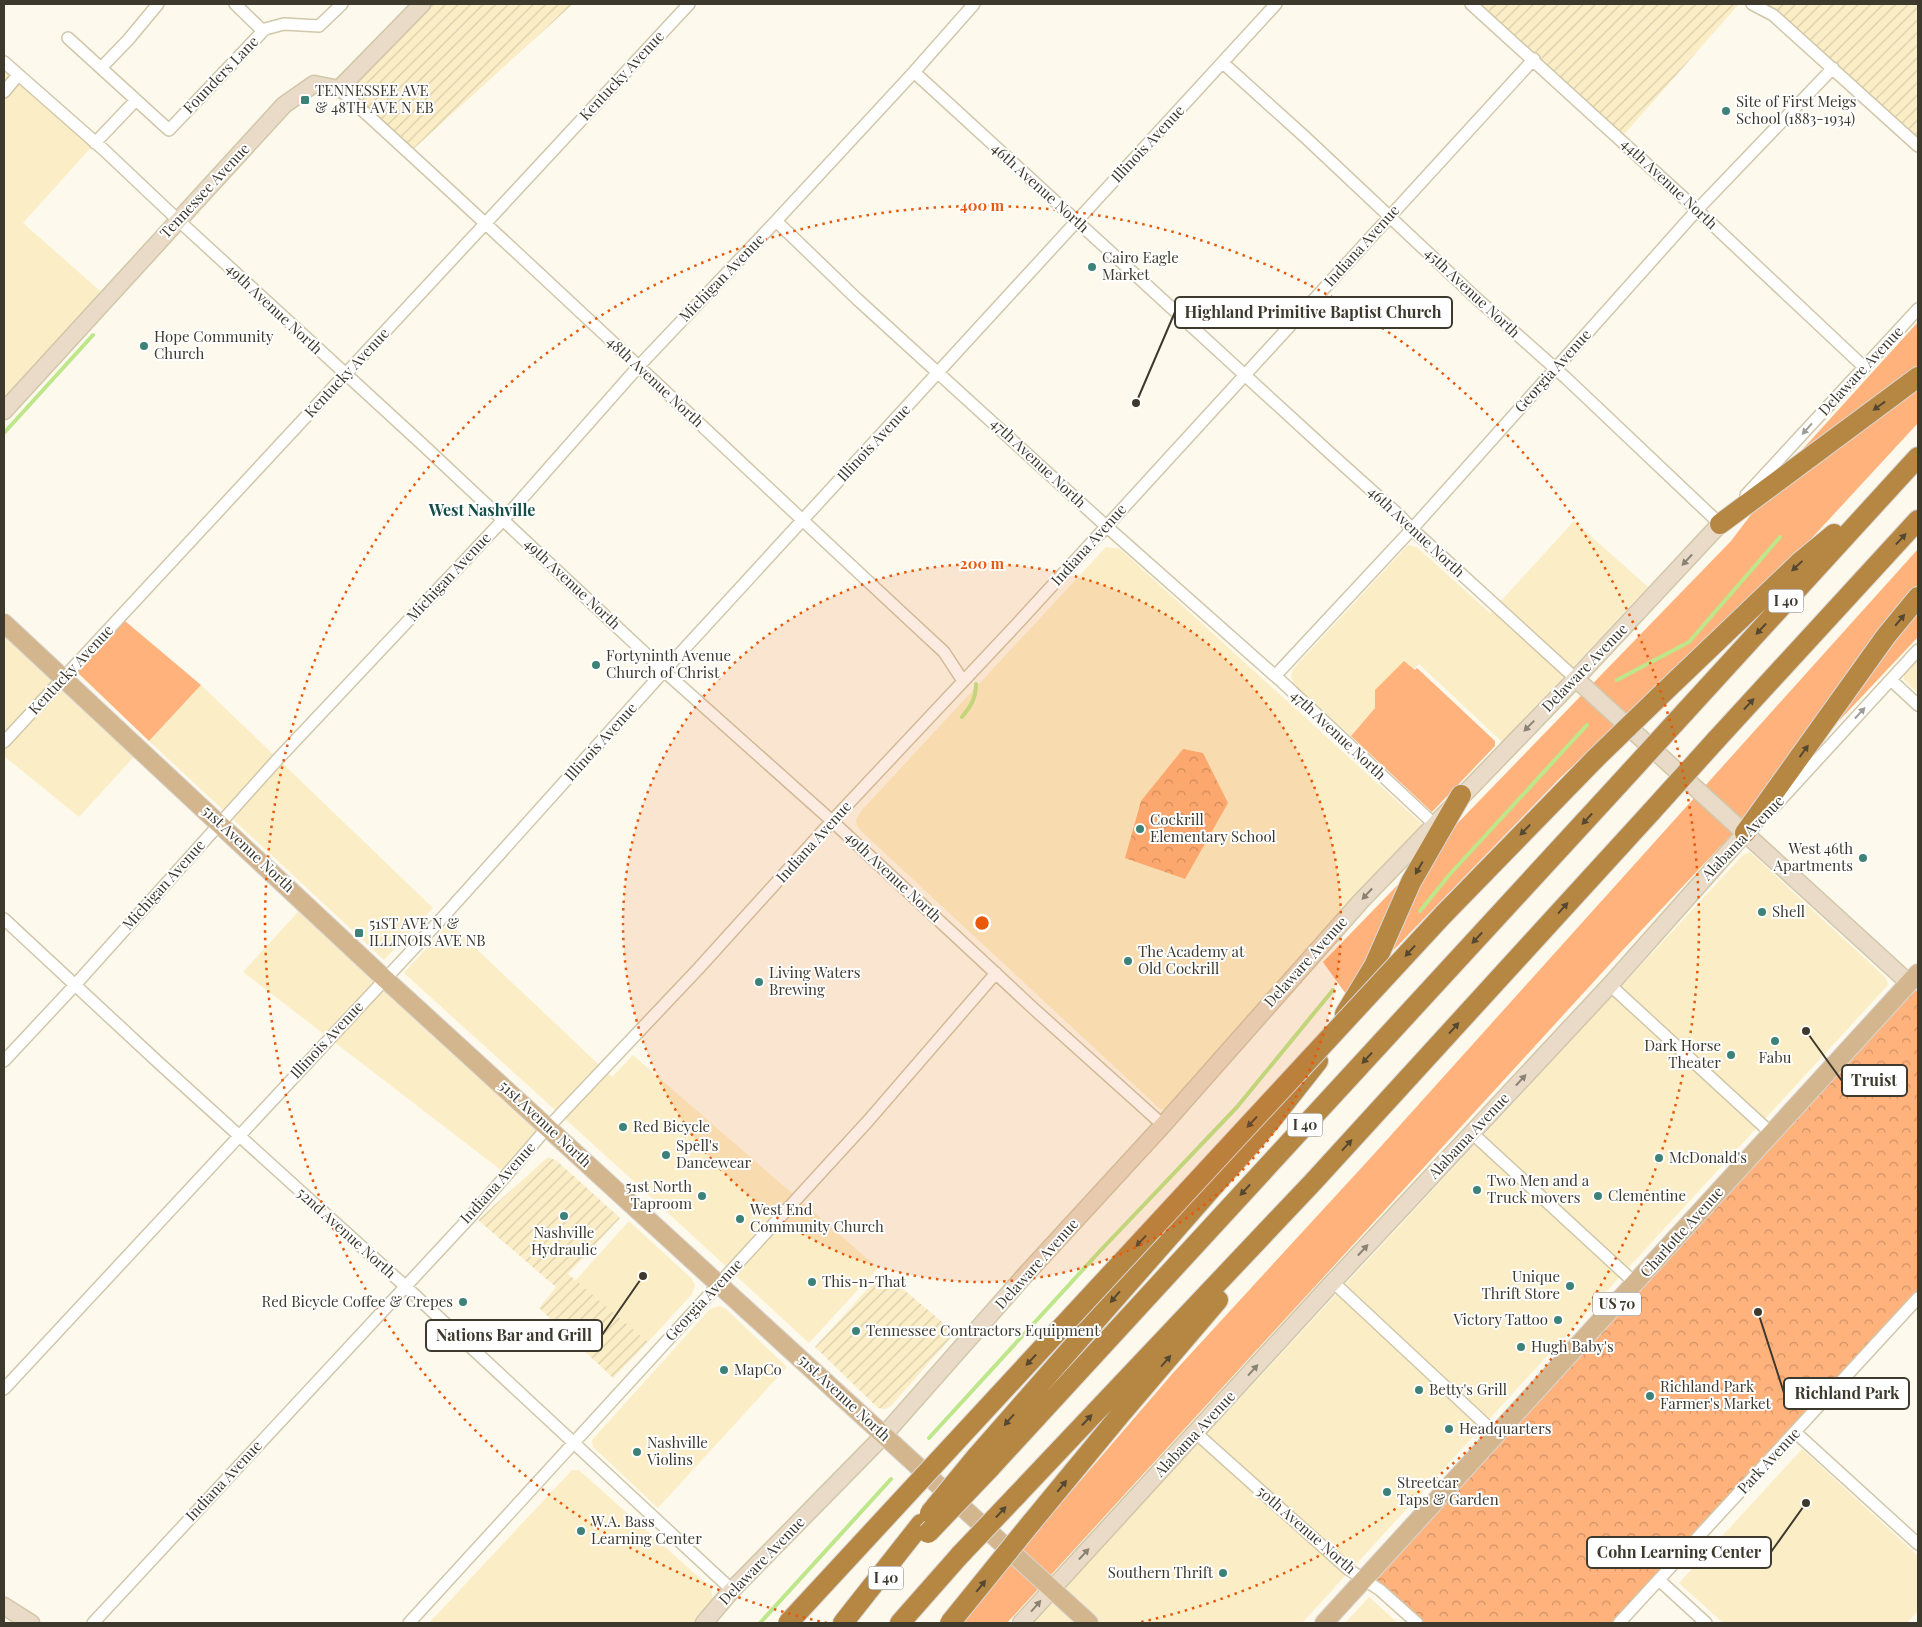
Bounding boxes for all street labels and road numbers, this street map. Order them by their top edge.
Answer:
street label: Kentucky Avenue [574,26,668,124]
street label: Founders Lane [178,31,262,117]
street label: Illinois Avenue [1106,100,1188,186]
street label: 44th Avenue North [1617,133,1722,233]
street label: Tennessee Avenue [155,138,254,242]
street label: 46th Avenue North [987,138,1094,237]
street label: Indiana Avenue [1319,200,1403,291]
street label: Michigan Avenue [674,229,768,326]
street label: 45th Avenue North [1421,243,1525,342]
street label: 49th Avenue North [222,258,327,358]
street label: Delaware Avenue [1813,321,1907,419]
street label: Kentucky Avenue [299,323,393,421]
street label: Georgia Avenue [1510,324,1595,416]
street label: 48th Avenue North [603,331,708,431]
street label: Illinois Avenue [832,399,914,485]
street label: 47th Avenue North [987,413,1091,512]
street label: 46th Avenue North [1364,481,1469,581]
street label: Indiana Avenue [1046,499,1130,590]
street label: Michigan Avenue [402,527,495,625]
street label: 49th Avenue North [520,533,625,633]
road number: I 40 [1768,590,1804,612]
street label: Delaware Avenue [1537,619,1632,716]
street label: Kentucky Avenue [23,620,117,718]
street label: 47th Avenue North [1287,685,1391,784]
street label: Illinois Avenue [560,698,641,785]
street label: Alabama Avenue [1696,791,1788,885]
street label: Indiana Avenue [771,796,855,887]
street label: 51st Avenue North [198,800,299,896]
street label: 49th Avenue North [841,826,946,926]
street label: Michigan Avenue [117,835,209,934]
street label: Delaware Avenue [1259,912,1351,1011]
street label: Illinois Avenue [285,996,367,1082]
street label: 51st Avenue North [495,1075,596,1171]
street label: Alabama Avenue [1423,1088,1513,1183]
road number: I 40 [1288,1114,1322,1136]
street label: Indiana Avenue [455,1137,539,1228]
street label: 52nd Avenue North [293,1182,401,1282]
street label: Charlotte Avenue [1635,1182,1727,1281]
street label: Delaware Avenue [990,1214,1082,1313]
street label: Georgia Avenue [660,1254,747,1345]
road number: US 70 [1593,1292,1641,1316]
street label: 51st Avenue North [794,1349,895,1445]
street label: Alabama Avenue [1149,1386,1239,1481]
street label: Park Avenue [1733,1423,1804,1498]
street label: Indiana Avenue [181,1436,266,1525]
street label: 50th Avenue North [1253,1481,1361,1578]
street label: Delaware Avenue [714,1512,809,1609]
road number: I 40 [868,1566,904,1590]

